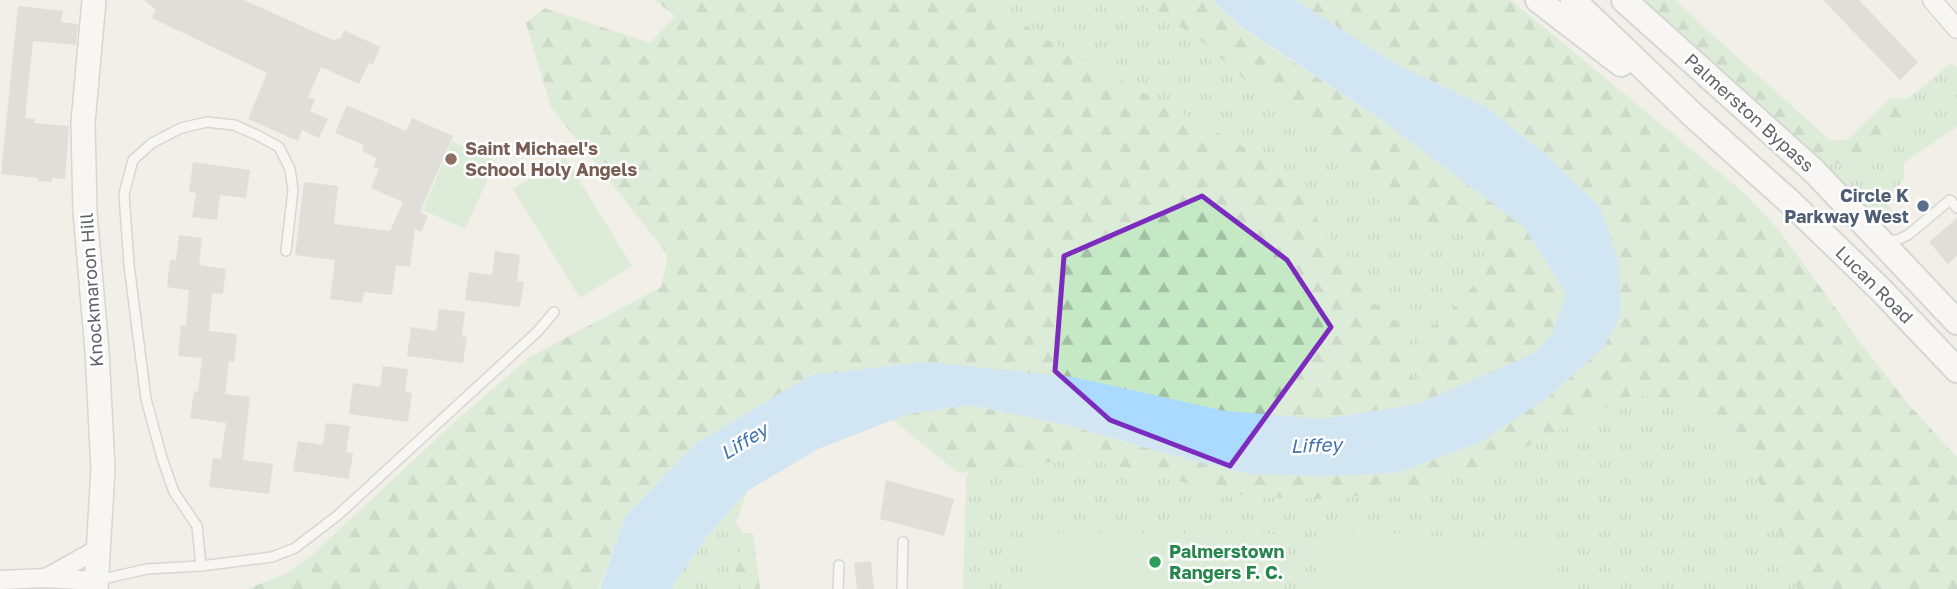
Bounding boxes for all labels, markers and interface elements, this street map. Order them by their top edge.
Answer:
street label: Palmerston Bypass [1681,48,1819,176]
place label: Saint Michael's School Holy Angels [465,137,637,180]
marker: Saint Michael's School Holy Angels [443,151,459,167]
place label: Circle K Parkway West [1784,184,1909,227]
marker: Circle K Parkway West [1915,198,1931,214]
street label: Knockmaroon Hill [75,212,107,368]
street label: Lucan Road [1831,241,1918,328]
water label: Liffey [716,416,773,464]
water label: Liffey [1290,432,1344,457]
place label: Palmerstown Rangers F. C. [1169,540,1284,583]
marker: Palmerstown Rangers F. C. [1147,554,1163,570]

